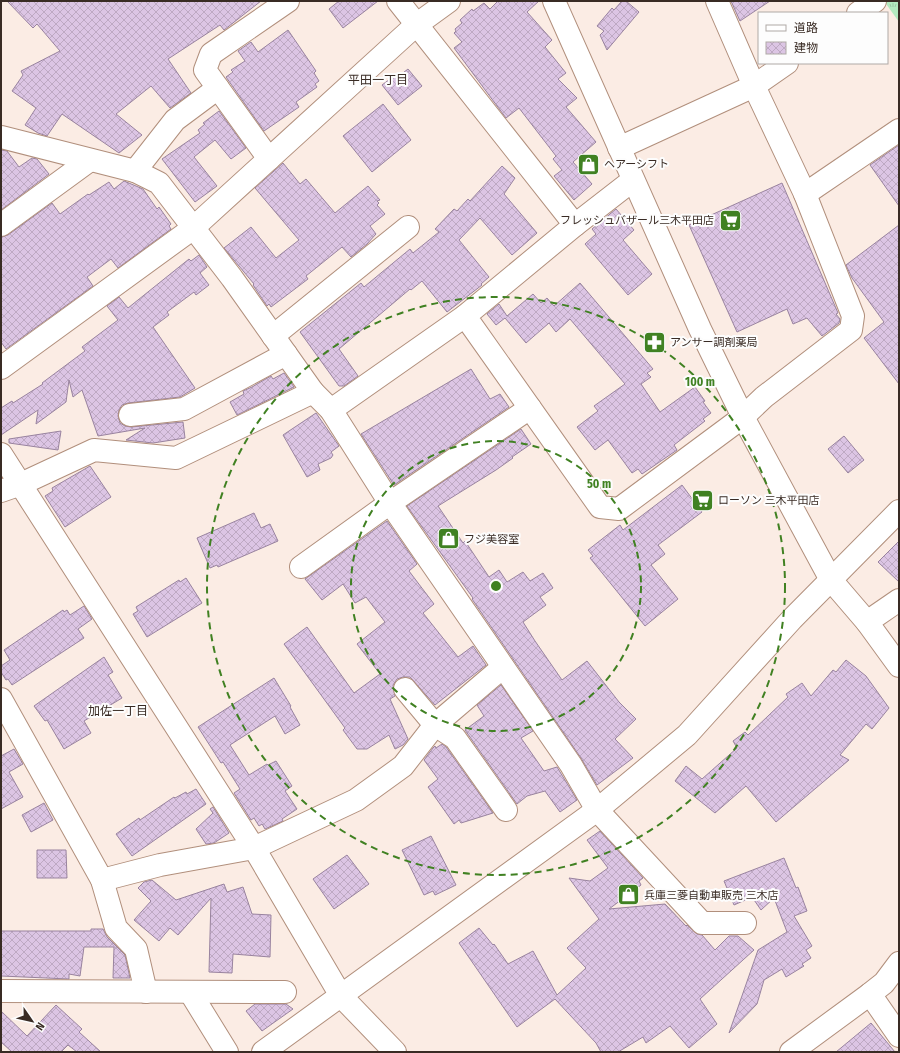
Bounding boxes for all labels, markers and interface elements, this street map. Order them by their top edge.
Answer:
legend [758,12,888,64]
text: 道路 [794,21,818,35]
text: 建物 [794,41,818,55]
district label: 平田一丁目 [348,73,408,87]
shop icon: ヘアーシフト [576,151,602,177]
place label: ヘアーシフト [604,158,669,171]
supermarket icon: フレッシュバザール三木平田店 [717,207,743,233]
place label: フレッシュバザール三木平田店 [560,214,714,227]
pharmacy icon: アンサー調剤薬局 [642,329,668,355]
place label: アンサー調剤薬局 [670,336,758,349]
text: 100 m [685,375,715,389]
text: 50 m [587,477,611,491]
supermarket icon: ローソン 三木平田店 [689,487,715,513]
place label: ローソン 三木平田店 [718,494,820,507]
shop icon: フジ美容室 [435,526,461,552]
place label: フジ美容室 [464,533,519,546]
centre of rings [489,579,503,593]
district label: 加佐一丁目 [88,704,148,718]
shop icon: 兵庫三菱自動車販売 三木店 [616,882,642,908]
place label: 兵庫三菱自動車販売 三木店 [644,889,779,902]
north arrow [12,1001,52,1041]
text: N [33,1020,47,1033]

